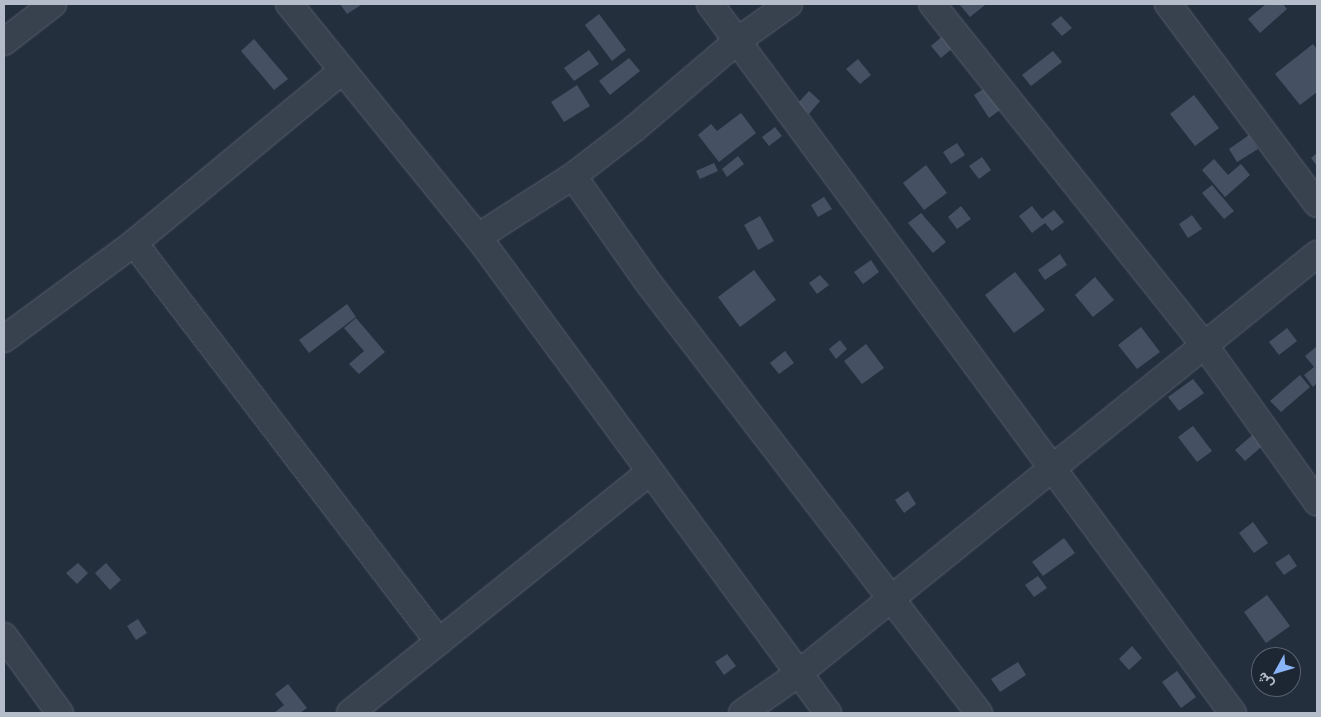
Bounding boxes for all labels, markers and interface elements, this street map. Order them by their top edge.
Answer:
north arrow [1251,647,1301,697]
text: ش [1254,669,1277,692]

